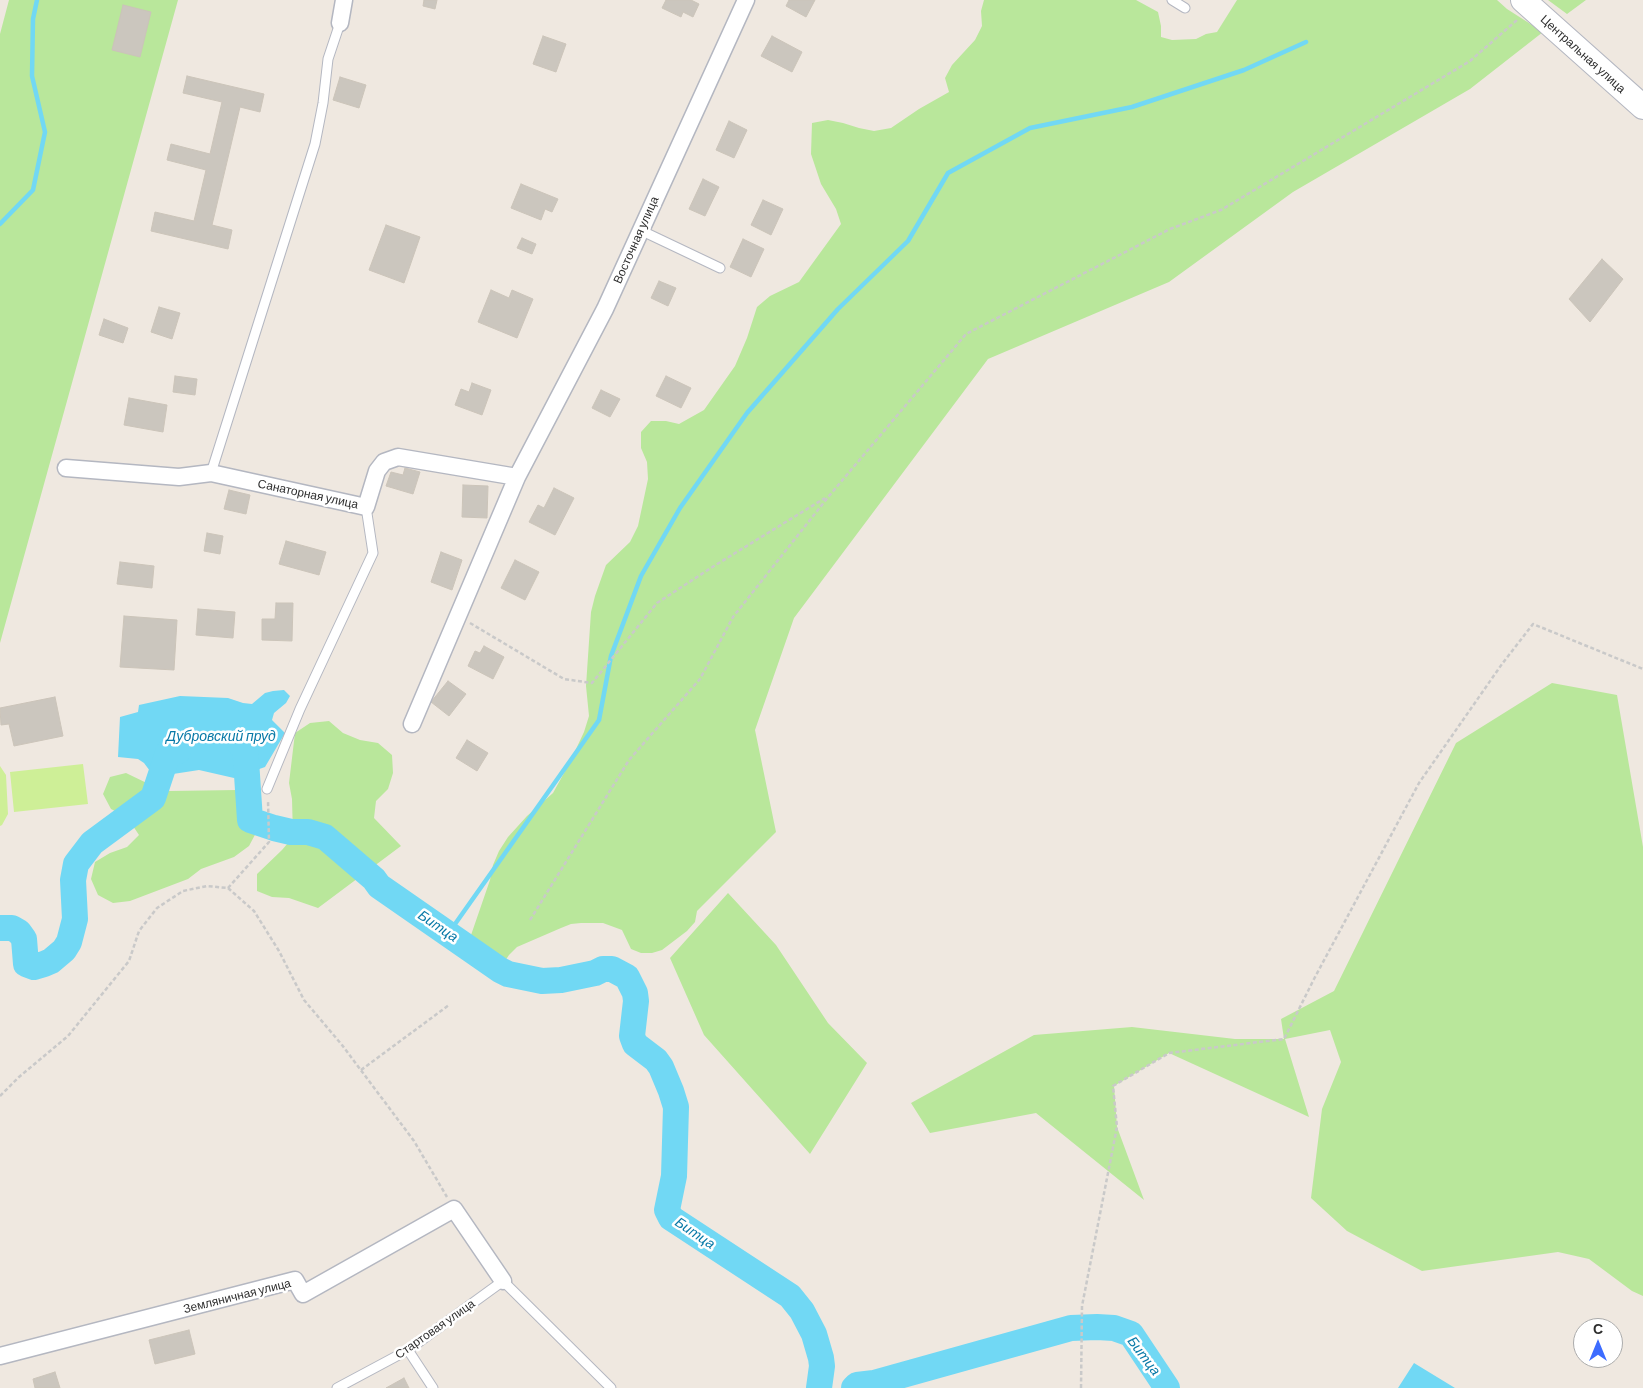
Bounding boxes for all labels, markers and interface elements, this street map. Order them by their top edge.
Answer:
street label: Центральная улица [1538,12,1628,96]
street label: Восточная улица [610,194,662,286]
street label: Санаторная улица [256,476,360,512]
water label: Дубровский пруд [166,728,276,744]
water label: Битца [415,907,461,945]
water label: Битца [672,1214,718,1252]
street label: Земляничная улица [182,1276,292,1316]
street label: Стартовая улица [392,1296,478,1362]
north arrow [1573,1318,1623,1368]
text: С [1593,1320,1603,1337]
water label: Битца [1124,1333,1164,1379]

